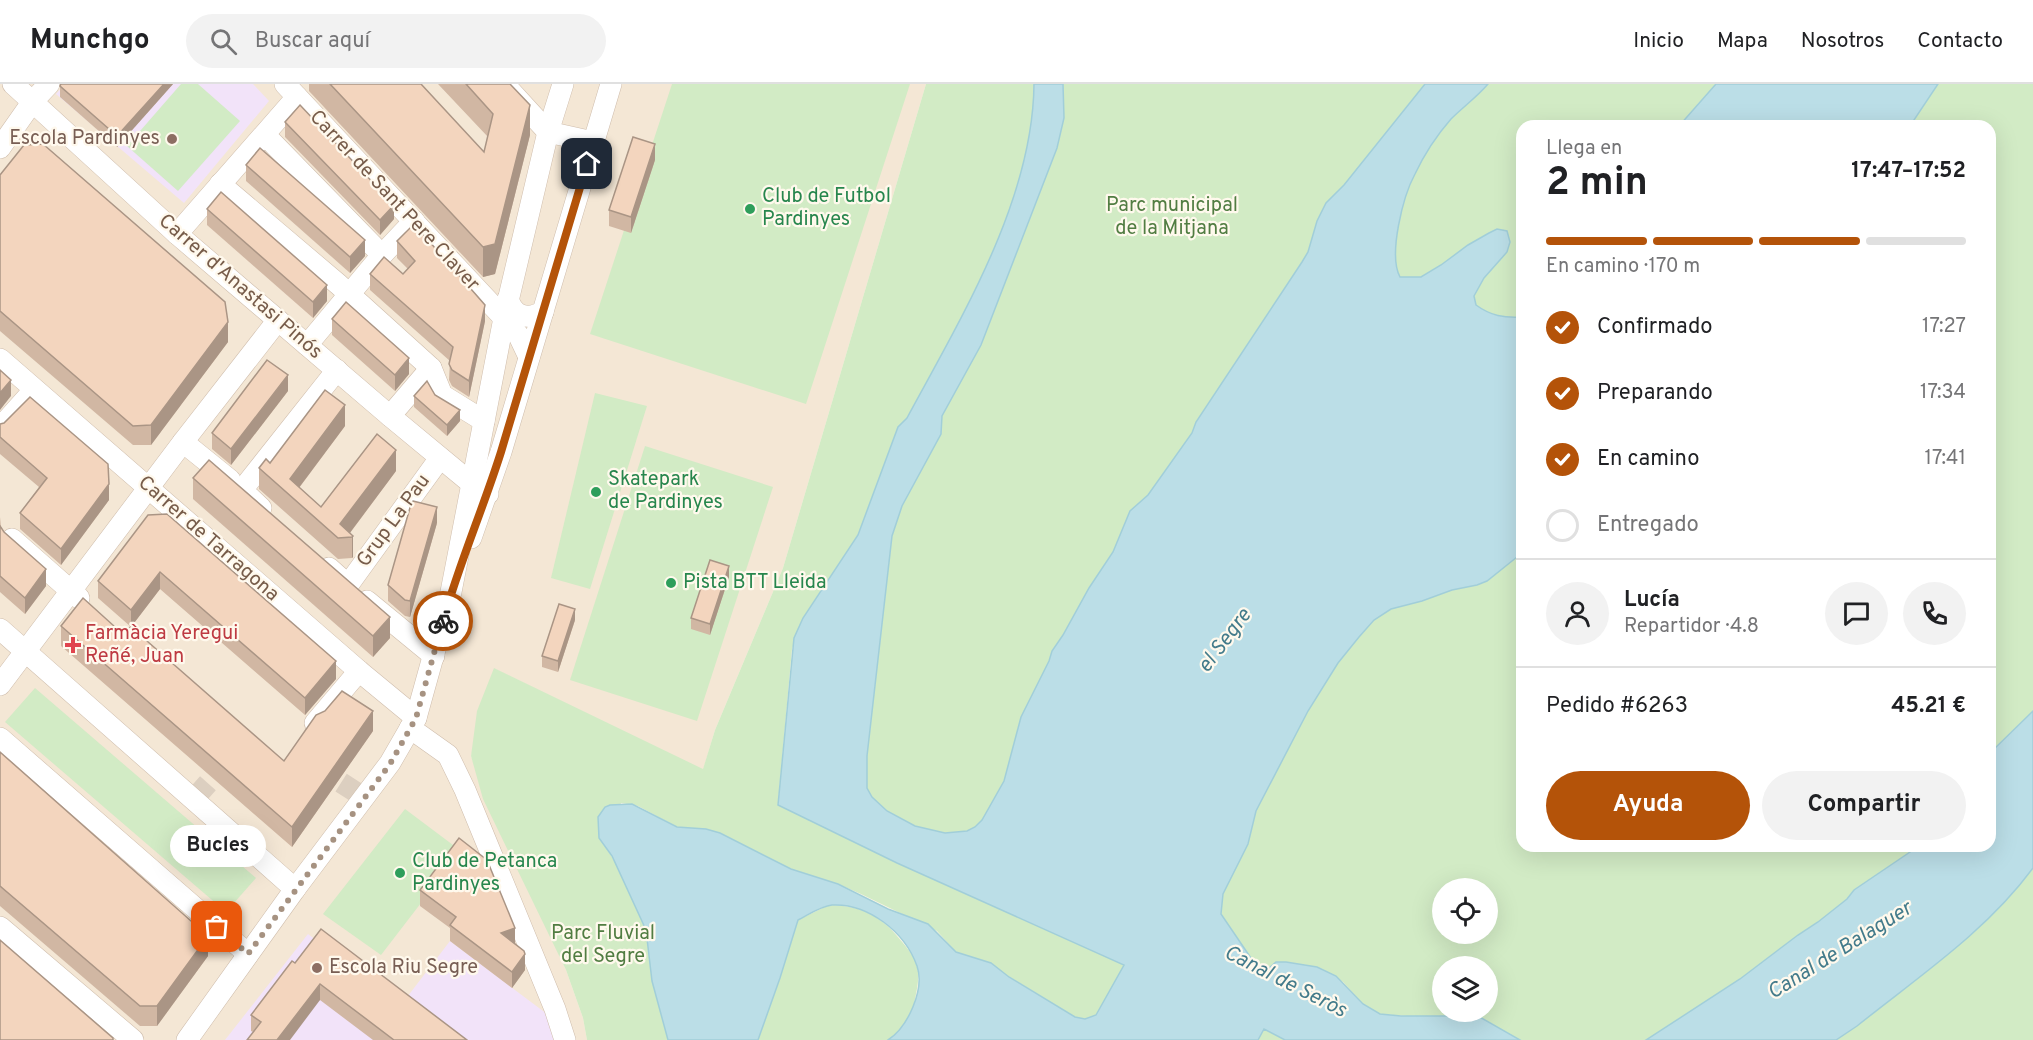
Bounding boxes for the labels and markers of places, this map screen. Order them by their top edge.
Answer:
place label: Escola Pardinyes [9,126,160,152]
marker: Escola Pardinyes [165,132,179,146]
pin [561,138,612,189]
place label: Club de Futbol Pardinyes [762,184,891,233]
marker: Club de Futbol Pardinyes [743,202,757,216]
place label: Skatepark de Pardinyes [608,467,723,516]
marker: Skatepark de Pardinyes [589,485,603,499]
place label: Pista BTT Lleida [683,570,827,596]
marker: Pista BTT Lleida [664,576,678,590]
place label: Farmàcia Yeregui Reñé, Juan [85,621,238,670]
marker: Farmàcia Yeregui Reñé, Juan [66,638,80,652]
callout: Bucles [169,825,265,867]
place label: Club de Petanca Pardinyes [412,849,557,898]
marker: Club de Petanca Pardinyes [393,866,407,880]
pin [191,901,242,952]
place label: Escola Riu Segre [329,955,478,981]
marker: Escola Riu Segre [310,961,324,975]

